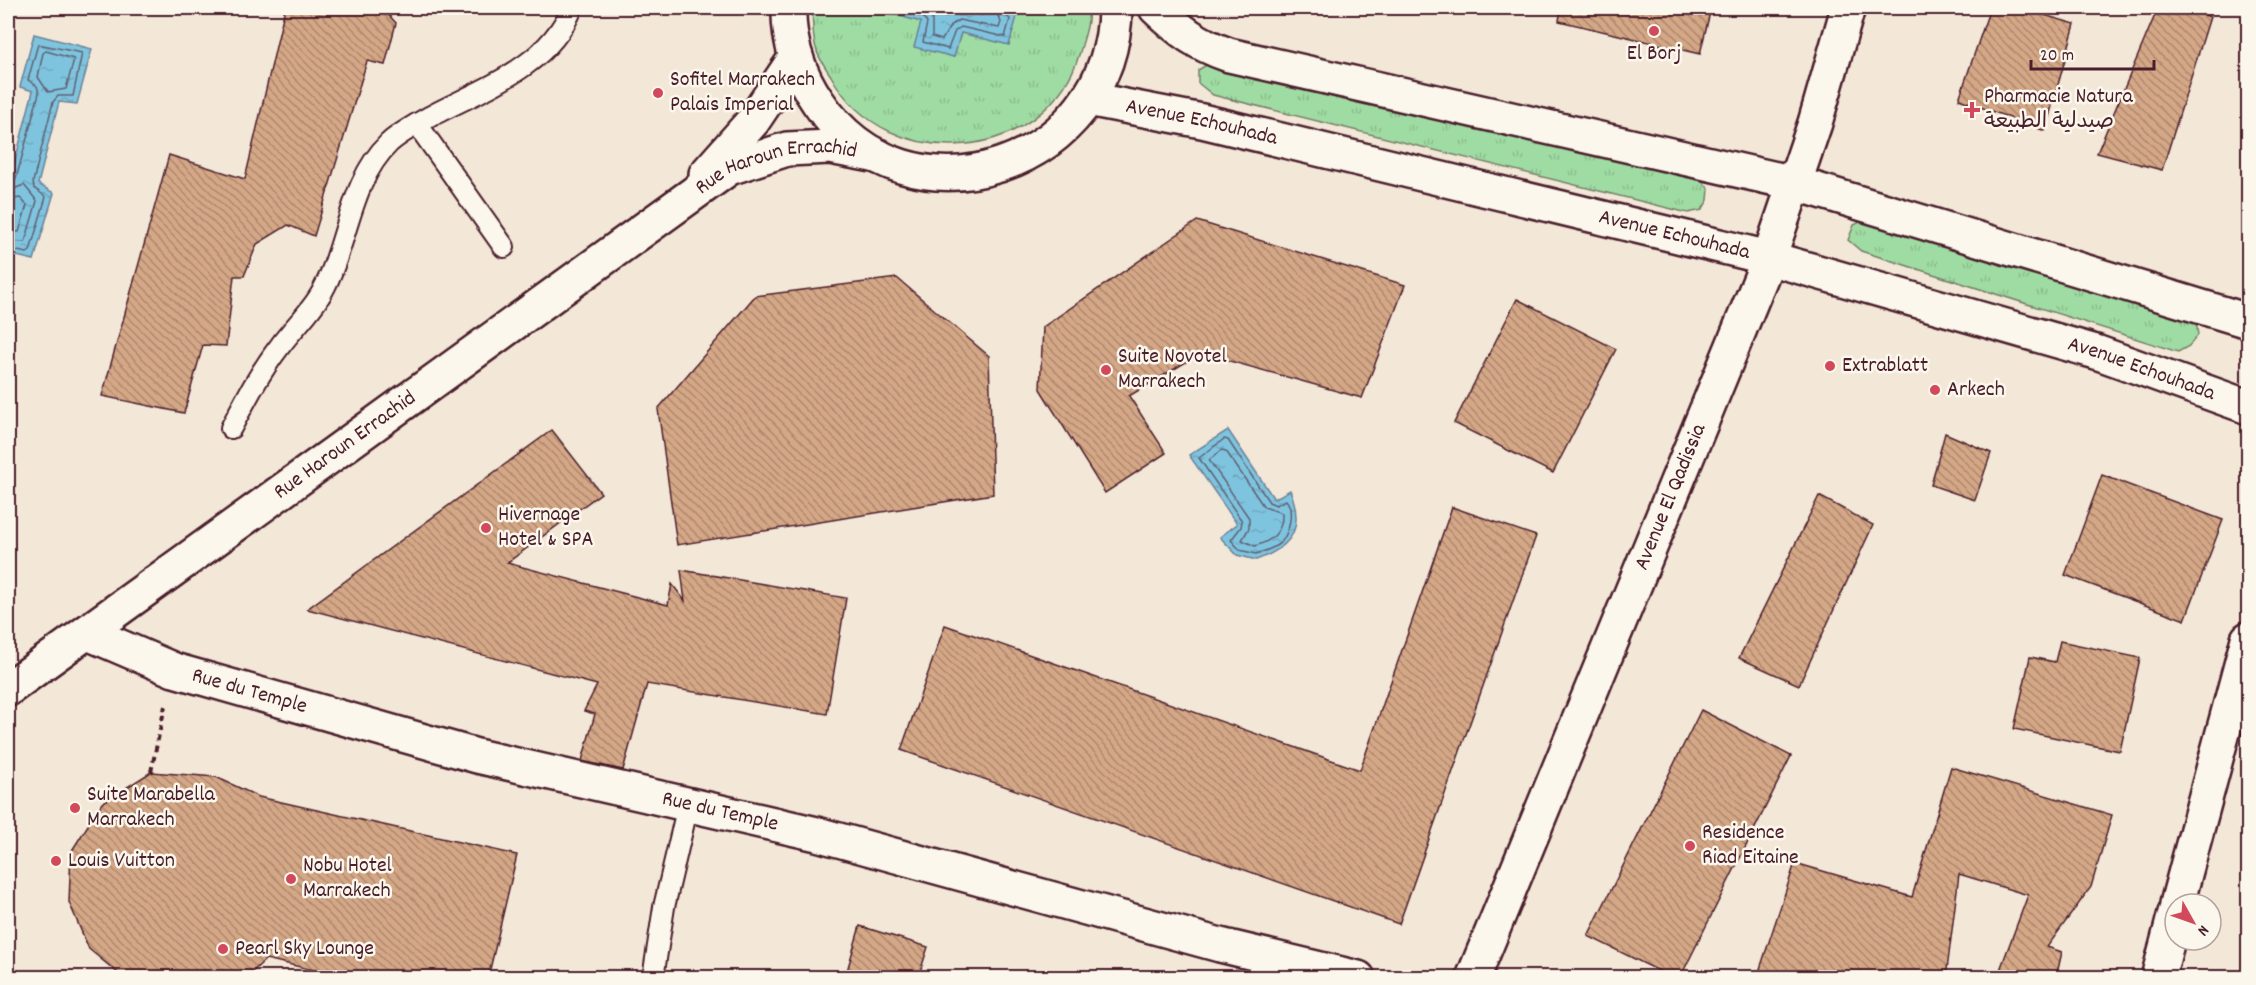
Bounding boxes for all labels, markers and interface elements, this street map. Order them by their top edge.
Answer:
marker: El Borj [1647,24,1661,38]
scale bar [2031,33,2154,71]
place label: El Borj [1627,39,1681,70]
text: 20 m [2040,44,2074,69]
place label: Sofitel Marrakech Palais Imperial [670,65,815,121]
place label: Pharmacie Natura صيدلية الطبيعة [1984,82,2134,138]
marker: Sofitel Marrakech Palais Imperial [651,86,665,100]
street label: Avenue Echouhada [1123,91,1281,154]
marker: Pharmacie Natura صيدلية الطبيعة [1965,103,1979,117]
street label: Rue Haroun Errachid [689,131,859,203]
street label: Avenue Echouhada [1596,202,1754,268]
street label: Avenue Echouhada [2064,329,2220,410]
place label: Suite Novotel Marrakech [1118,342,1227,398]
place label: Extrablatt [1842,351,1928,382]
marker: Extrablatt [1823,359,1837,373]
marker: Suite Novotel Marrakech [1099,363,1113,377]
place label: Arkech [1947,375,2005,406]
street label: Rue Haroun Errachid [268,383,423,507]
marker: Arkech [1928,383,1942,397]
street label: Avenue El Qadissia [1627,418,1715,575]
place label: Hivernage Hotel & SPA [498,500,594,556]
marker: Hivernage Hotel & SPA [479,521,493,535]
street label: Rue du Temple [188,660,311,722]
place label: Suite Marabella Marrakech [87,780,215,836]
street label: Rue du Temple [659,783,781,840]
marker: Suite Marabella Marrakech [68,801,82,815]
place label: Residence Riad Eitaine [1702,818,1799,874]
marker: Residence Riad Eitaine [1683,839,1697,853]
place label: Louis Vuitton [68,846,175,877]
place label: Nobu Hotel Marrakech [303,851,392,907]
marker: Louis Vuitton [49,854,63,868]
marker: Nobu Hotel Marrakech [284,872,298,886]
north arrow [2163,892,2223,952]
text: N [2191,920,2214,941]
place label: Pearl Sky Lounge [235,934,374,965]
marker: Pearl Sky Lounge [216,942,230,956]

